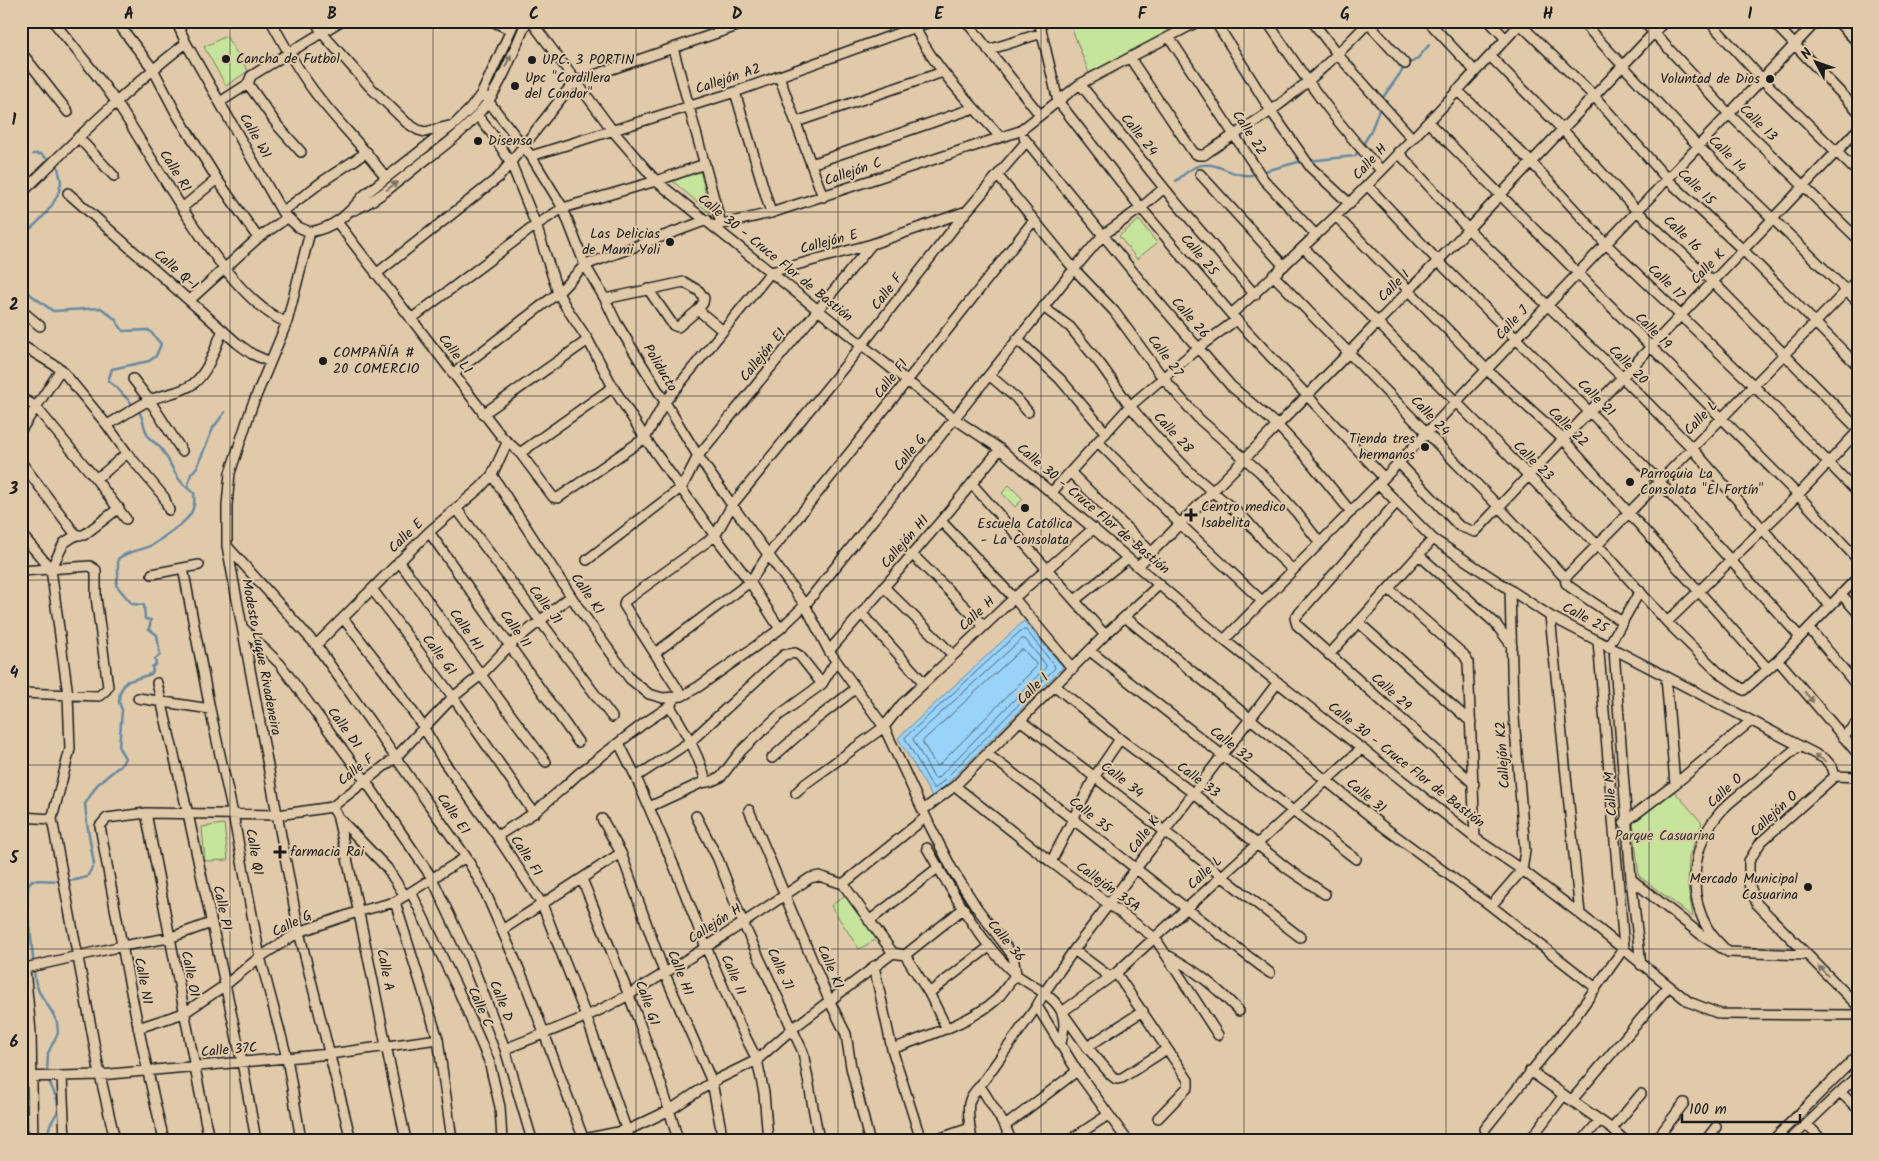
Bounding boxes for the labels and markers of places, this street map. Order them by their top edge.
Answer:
place label: Cancha de Futbol [236,48,340,70]
place label: UPC. 3 PORTIN [542,49,635,71]
marker: Cancha de Futbol [220,53,232,65]
marker: UPC. 3 PORTIN [526,54,538,66]
place label: Upc "Cordillera del Condor" [525,67,611,105]
place label: Voluntad de Dios [1660,68,1760,90]
marker: Voluntad de Dios [1764,73,1776,85]
marker: Upc "Cordillera del Condor" [509,80,521,92]
place label: Disensa [488,130,533,152]
marker: Disensa [472,135,484,147]
place label: Las Delicias de Mami Yoli [582,223,661,261]
marker: Las Delicias de Mami Yoli [664,236,676,248]
place label: COMPAÑÍA # 20 COMERCIO [333,342,420,380]
marker: COMPAÑÍA # 20 COMERCIO [317,355,329,367]
place label: Tienda tres hermanos [1349,428,1415,466]
marker: Tienda tres hermanos [1419,441,1431,453]
place label: Parroquia La Consolata "El Fortín" [1640,463,1763,501]
marker: Parroquia La Consolata "El Fortín" [1624,476,1636,488]
place label: Centro medico Isabelita [1201,496,1286,534]
marker: Escuela Católica - La Consolata [1019,502,1031,514]
marker: Centro medico Isabelita [1185,509,1197,521]
place label: Escuela Católica - La Consolata [977,513,1073,551]
place label: farmacia Rai [290,841,365,863]
marker: farmacia Rai [274,846,286,858]
place label: Mercado Municipal Casuarina [1689,868,1799,906]
marker: Mercado Municipal Casuarina [1802,881,1814,893]

